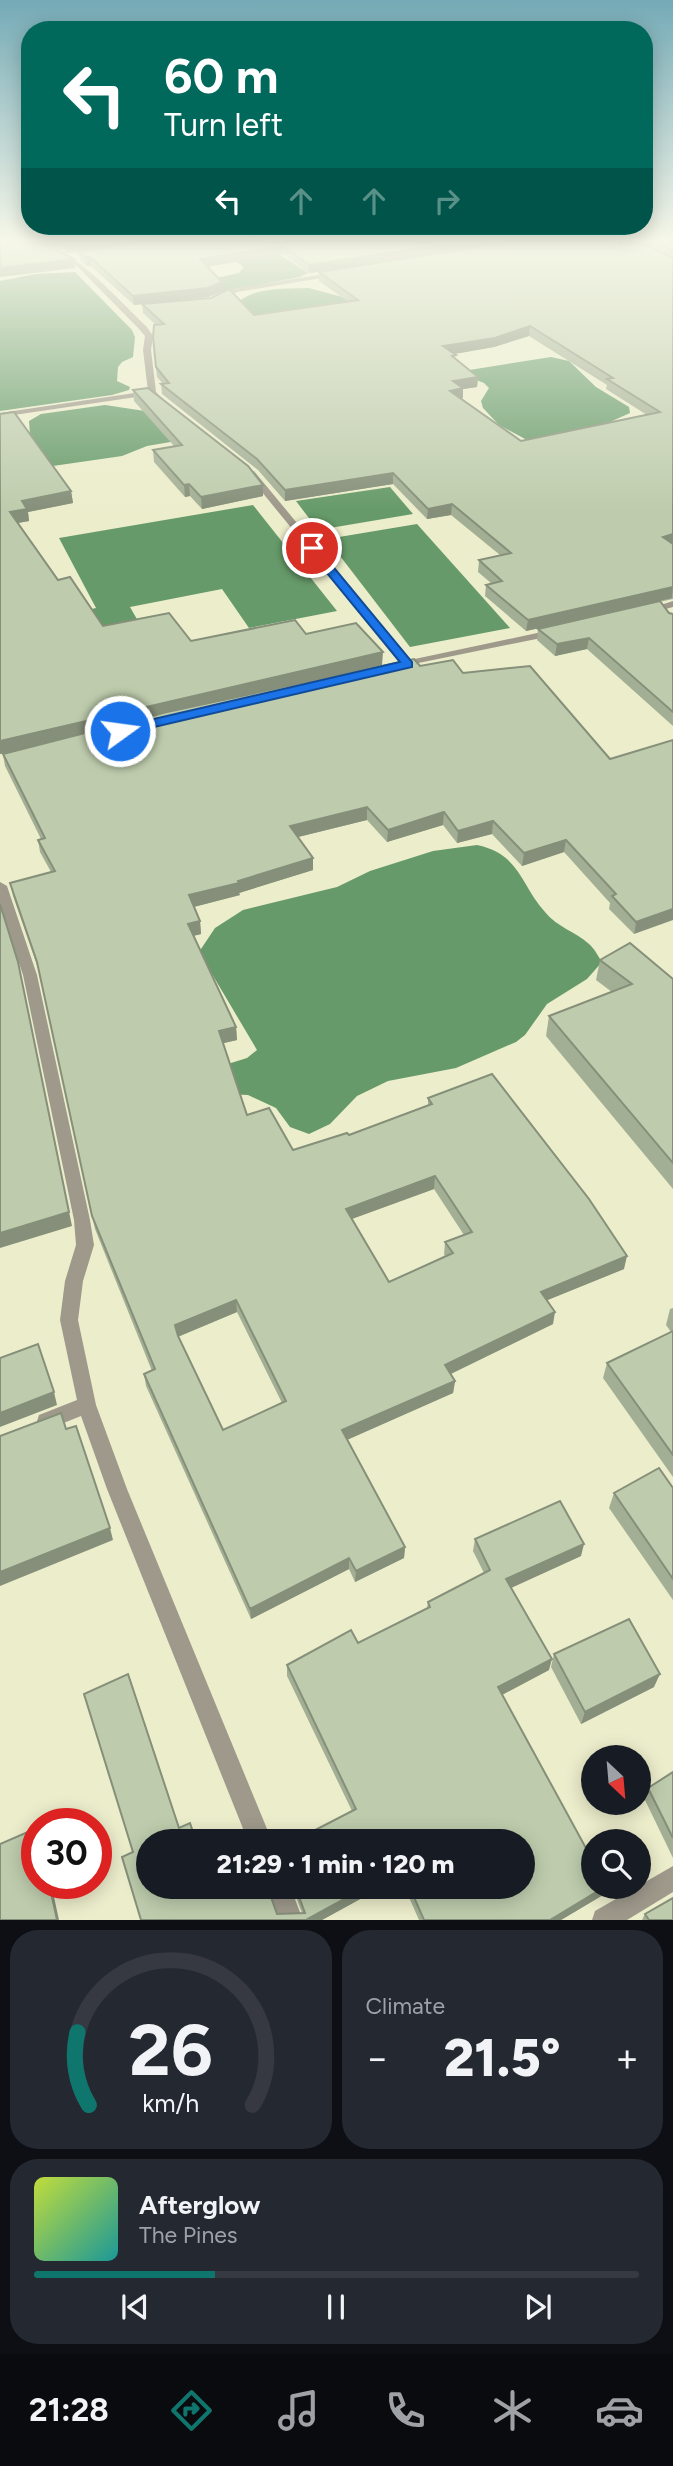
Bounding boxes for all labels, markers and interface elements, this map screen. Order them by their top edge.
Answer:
text: 60 m [164,46,279,105]
icon: left [49,49,140,140]
text: Turn left [164,106,283,144]
icon: left [209,182,247,220]
icon: ahead [282,182,320,220]
icon: ahead [355,182,393,220]
icon: right [428,182,466,220]
pin [282,518,342,578]
icon: arrive [293,529,331,567]
position arrow [83,694,157,768]
north arrow [581,1745,651,1815]
map controls [581,1745,651,1899]
speed limit sign: 30 [21,1808,112,1899]
button: search [581,1829,651,1899]
text: 21:29 · 1 min · 120 m [217,1848,454,1880]
text: Climate [366,1992,445,2020]
text: 26 [129,2007,213,2094]
text: 21.5° [444,2027,561,2089]
text: − [366,2035,389,2081]
text: + [615,2035,639,2081]
text: km/h [142,2088,199,2118]
text: Afterglow [139,2189,261,2221]
text: The Pines [139,2221,238,2249]
icon: previous [116,2288,154,2326]
icon: pause [317,2288,355,2326]
icon: next [519,2288,557,2326]
icon: directions [167,2386,216,2435]
icon: music [274,2386,323,2435]
icon: phone [381,2386,430,2435]
icon: climate [488,2386,537,2435]
icon: car [595,2386,644,2435]
text: 21:28 [29,2391,109,2429]

